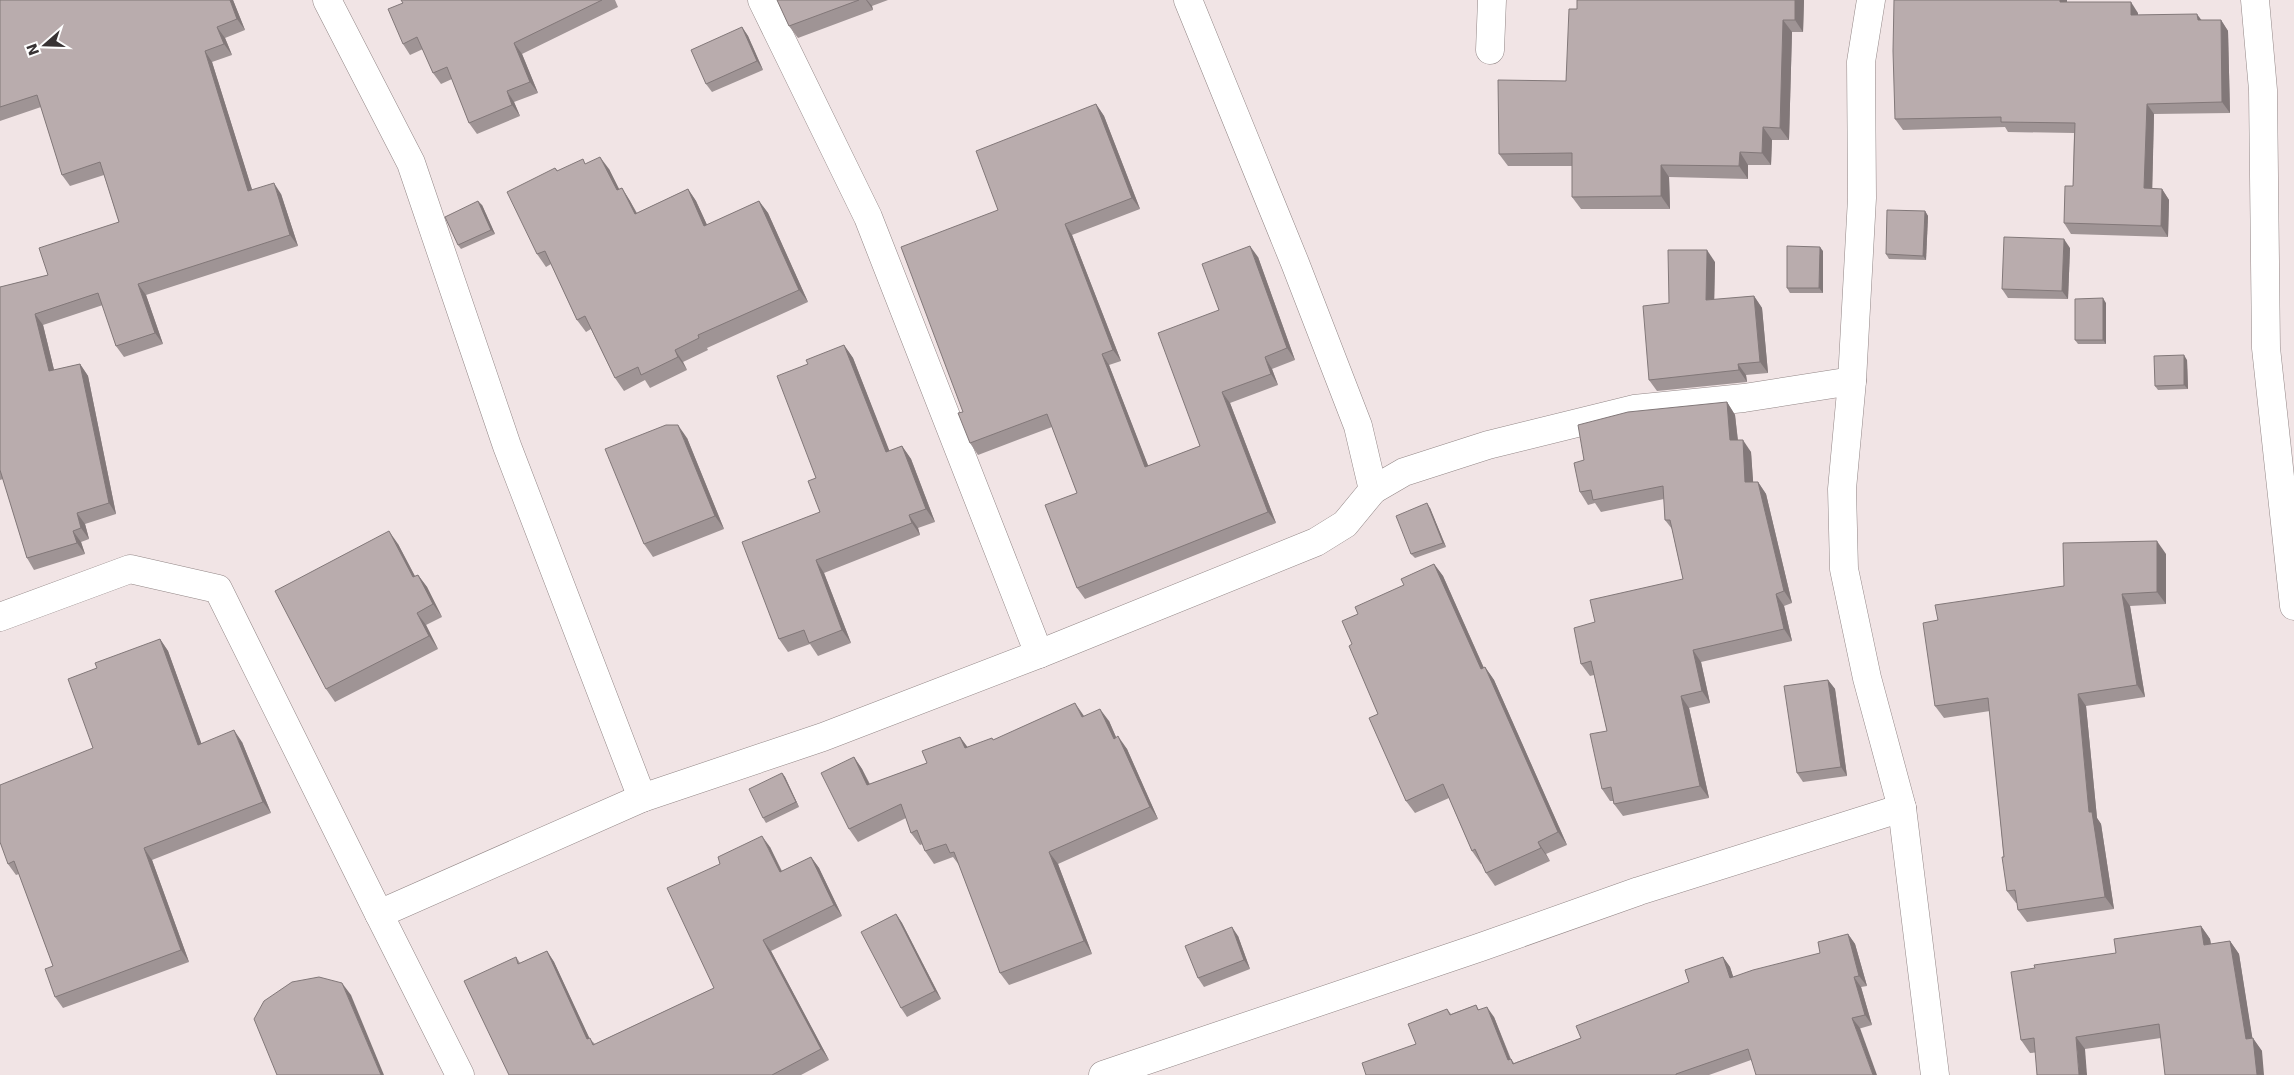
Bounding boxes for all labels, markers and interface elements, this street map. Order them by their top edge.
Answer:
north arrow [20,20,70,70]
text: N [23,41,42,58]

